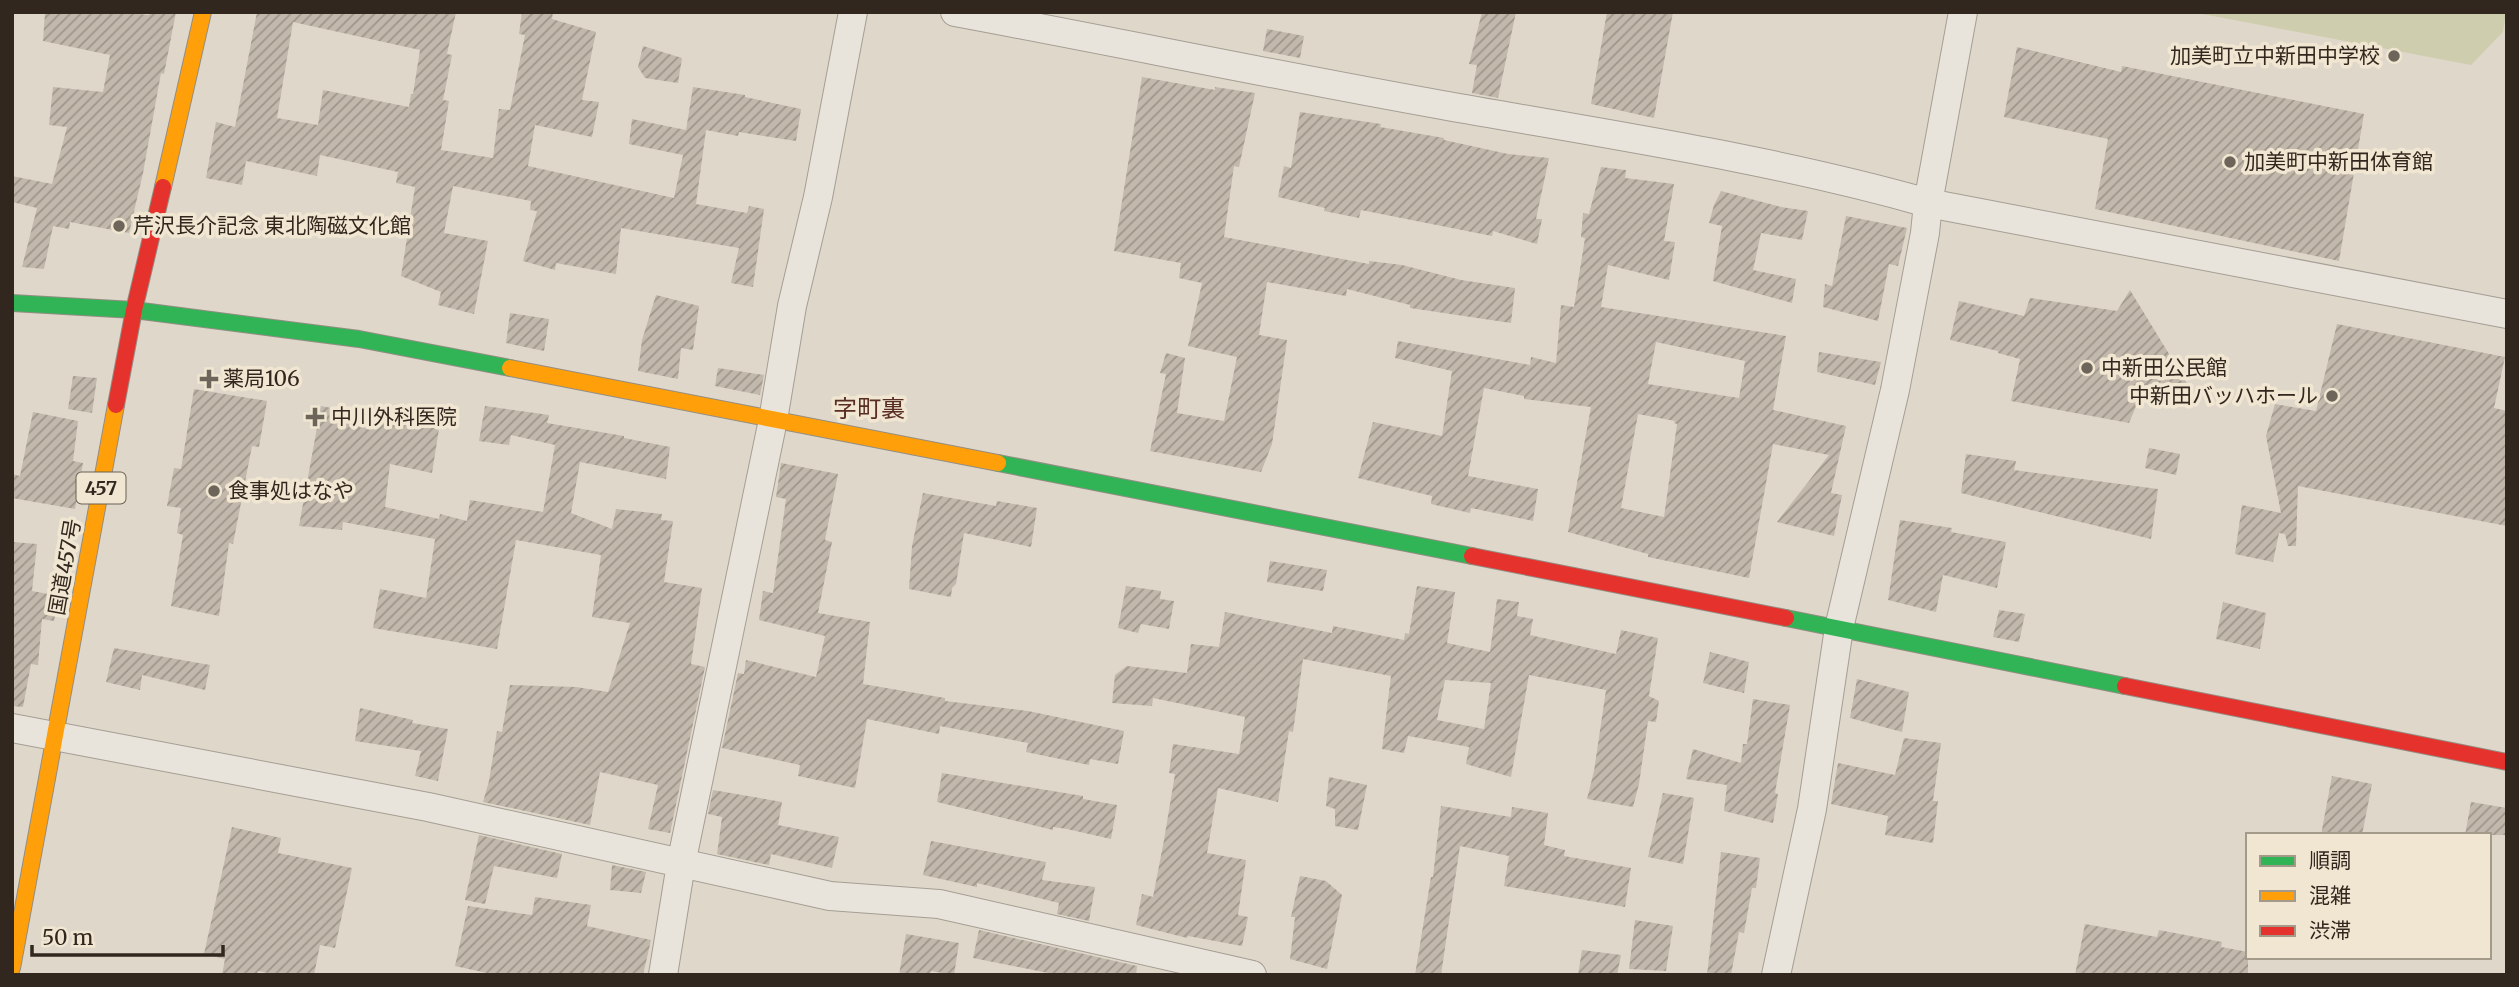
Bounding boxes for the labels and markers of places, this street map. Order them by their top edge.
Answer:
place label: 加美町立中新田中学校 [2170,42,2380,69]
marker: 加美町立中新田中学校 [2386,48,2402,64]
place label: 加美町中新田体育館 [2244,148,2433,175]
marker: 加美町中新田体育館 [2222,154,2238,170]
place label: 芹沢長介記念 東北陶磁文化館 [133,212,411,239]
marker: 芹沢長介記念 東北陶磁文化館 [111,218,127,234]
place label: 中新田公民館 [2101,354,2227,381]
marker: 中新田公民館 [2079,360,2095,376]
place label: 薬局106 [223,365,300,392]
marker: 薬局106 [201,371,217,387]
place label: 中新田バッハホール [2129,382,2318,409]
marker: 中新田バッハホール [2324,388,2340,404]
place label: 中川外科医院 [331,403,457,430]
marker: 中川外科医院 [305,407,325,427]
place label: 食事処はなや [228,477,354,504]
marker: 食事処はなや [206,483,222,499]

